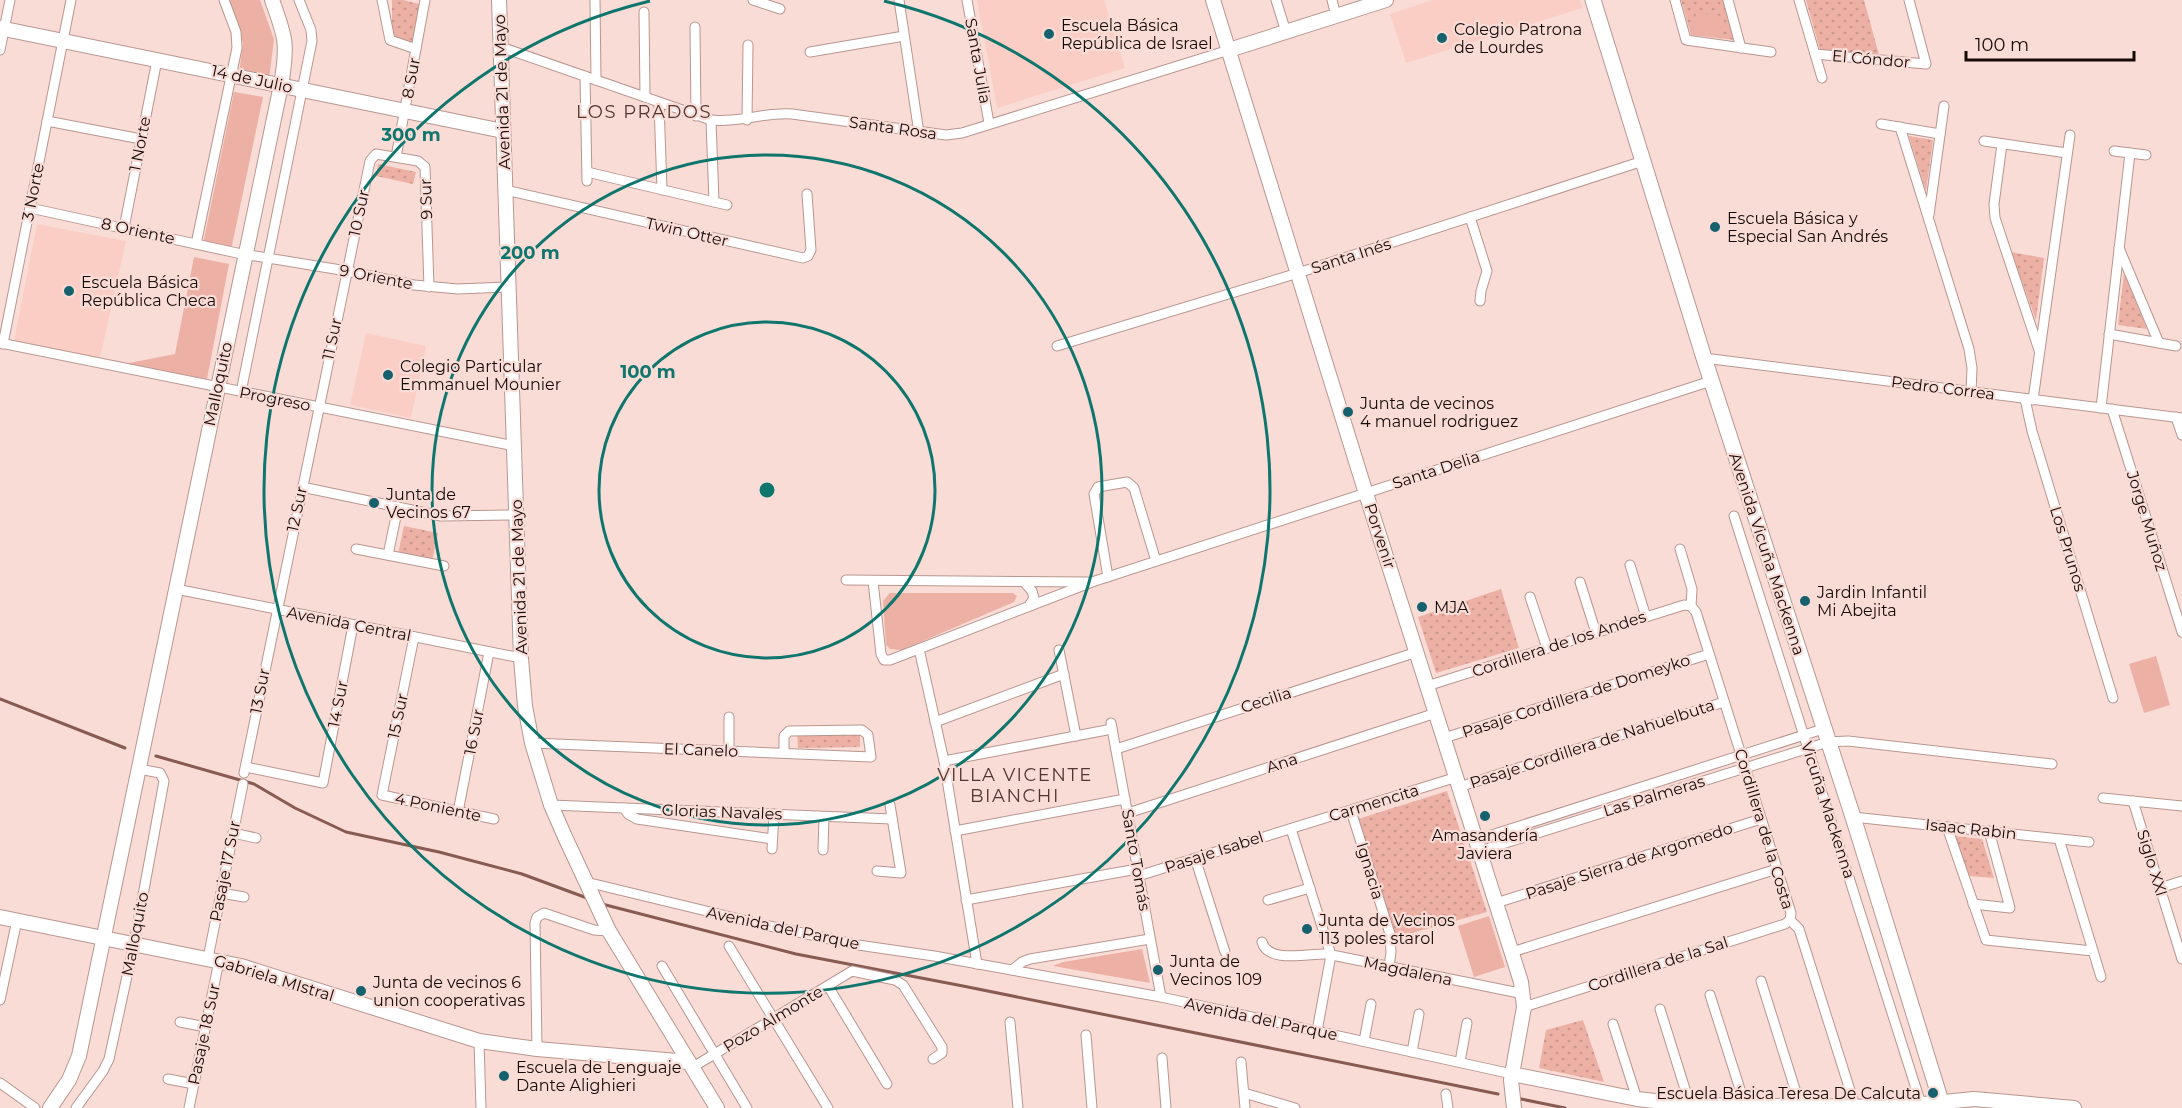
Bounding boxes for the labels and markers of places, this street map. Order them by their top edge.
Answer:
place label: Escuela Básica República de Israel [1061,16,1212,53]
place label: Colegio Patrona de Lourdes [1454,20,1582,57]
marker: Escuela Básica República de Israel [1042,27,1056,41]
marker: Colegio Patrona de Lourdes [1435,31,1449,45]
place label: Escuela Básica y Especial San Andrés [1727,209,1888,246]
marker: Escuela Básica y Especial San Andrés [1708,220,1722,234]
place label: Escuela Básica República Checa [81,273,216,310]
marker: Escuela Básica República Checa [62,284,76,298]
place label: Colegio Particular Emmanuel Mounier [400,357,561,394]
marker: Colegio Particular Emmanuel Mounier [381,368,395,382]
place label: Junta de vecinos 4 manuel rodriguez [1359,394,1518,431]
marker: Junta de vecinos 4 manuel rodriguez [1341,405,1355,419]
centre of rings [757,480,777,500]
place label: Junta de Vecinos 67 [385,485,471,522]
marker: Junta de Vecinos 67 [367,496,381,510]
place label: Jardin Infantil Mi Abejita [1816,583,1927,620]
marker: Jardin Infantil Mi Abejita [1798,594,1812,608]
place label: MJA [1434,598,1469,617]
marker: MJA [1415,600,1429,614]
marker: Amasandería Javiera [1478,809,1492,823]
place label: Amasandería Javiera [1432,826,1538,863]
place label: Junta de Vecinos 113 poles starol [1318,911,1455,948]
marker: Junta de Vecinos 113 poles starol [1300,922,1314,936]
place label: Junta de Vecinos 109 [1169,952,1262,989]
marker: Junta de Vecinos 109 [1151,963,1165,977]
place label: Junta de vecinos 6 union cooperativas [372,973,525,1010]
marker: Junta de vecinos 6 union cooperativas [354,984,368,998]
place label: Escuela de Lenguaje Dante Alighieri [516,1058,681,1095]
marker: Escuela de Lenguaje Dante Alighieri [497,1069,511,1083]
place label: Escuela Básica Teresa De Calcuta [1656,1084,1921,1103]
marker: Escuela Básica Teresa De Calcuta [1926,1086,1940,1100]

